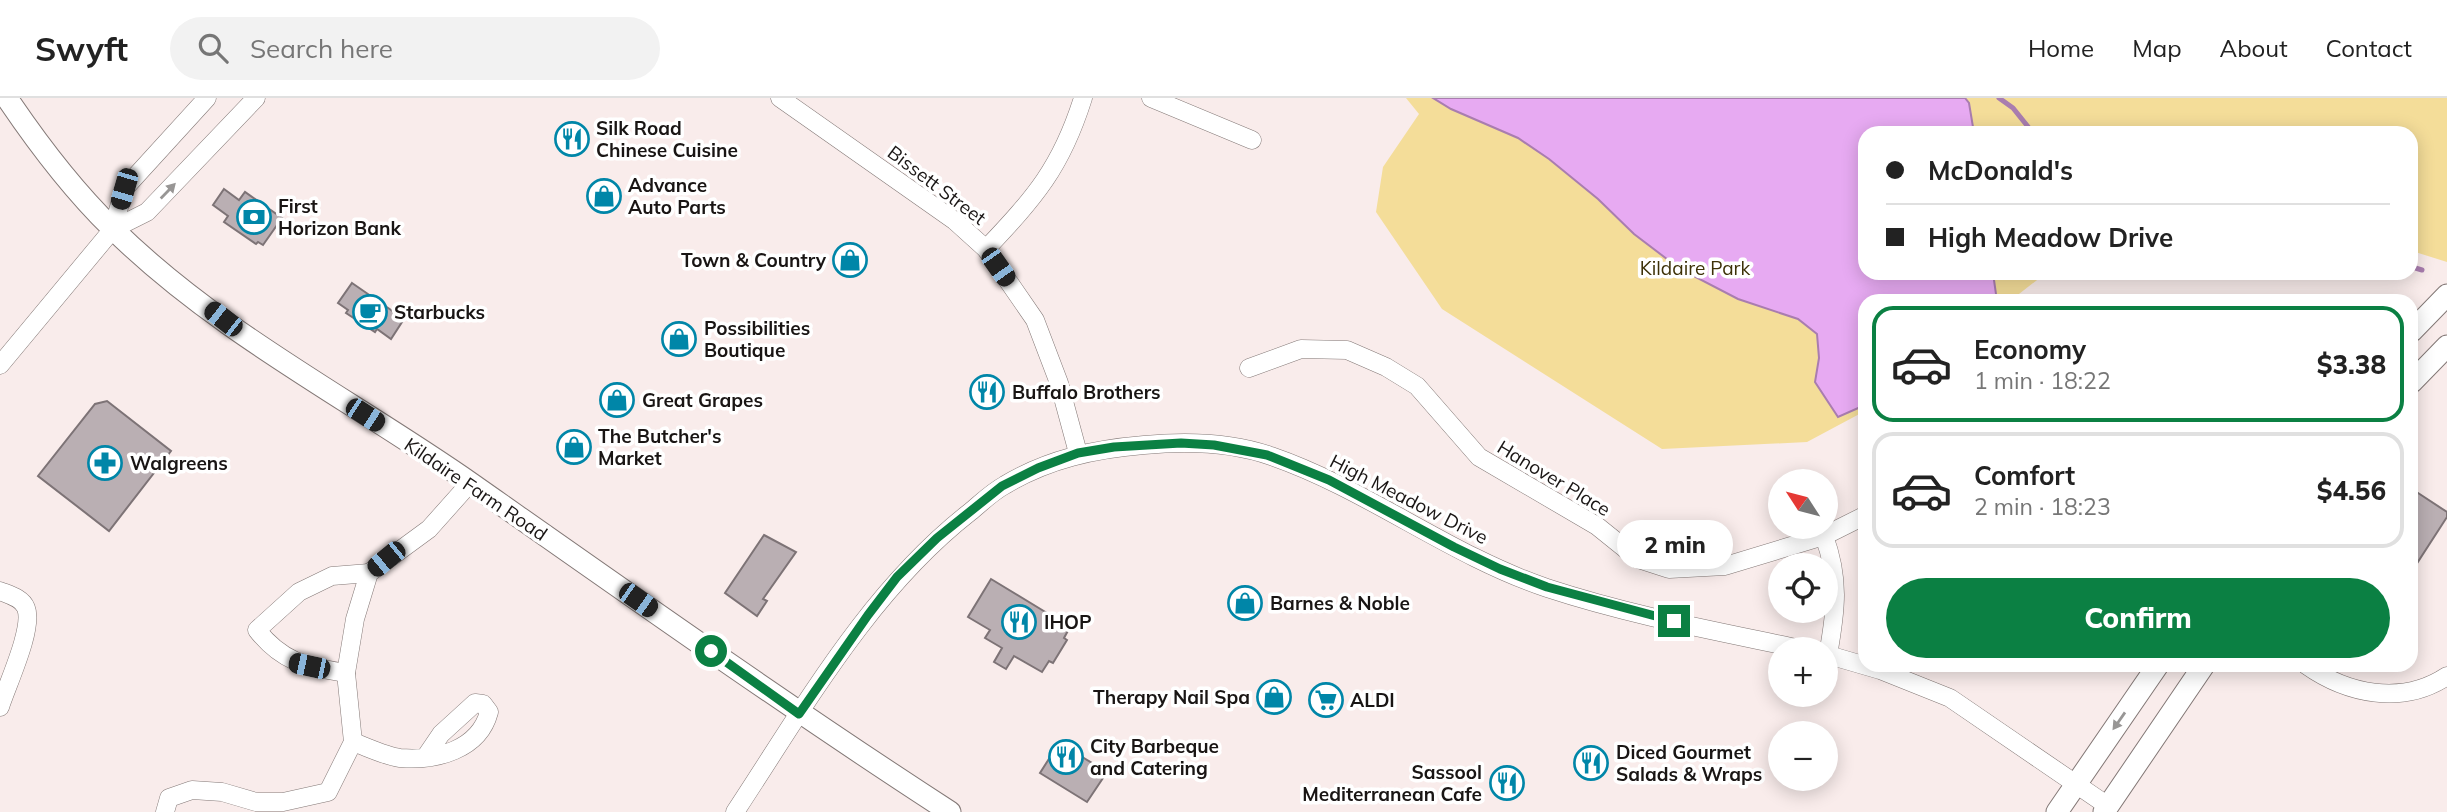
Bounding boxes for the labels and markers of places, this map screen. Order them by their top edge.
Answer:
place label: Silk Road Chinese Cuisine [596,116,738,162]
restaurant icon: Silk Road Chinese Cuisine [553,120,591,158]
place label: Advance Auto Parts [628,173,726,219]
shop icon: Advance Auto Parts [585,177,623,215]
place label: First Horizon Bank [278,194,401,240]
bank icon: First Horizon Bank [235,198,273,236]
shop icon: Town & Country [831,241,869,279]
place label: Town & Country [681,248,827,272]
cafe icon: Starbucks [351,293,389,331]
place label: Starbucks [394,300,485,324]
place label: Possibilities Boutique [704,316,810,362]
shop icon: Possibilities Boutique [660,320,698,358]
restaurant icon: Buffalo Brothers [968,373,1006,411]
place label: Buffalo Brothers [1012,380,1161,404]
shop icon: Great Grapes [598,381,636,419]
place label: Great Grapes [642,388,763,412]
place label: The Butcher's Market [598,424,721,470]
shop icon: The Butcher's Market [555,428,593,466]
pharmacy icon: Walgreens [86,444,124,482]
place label: Walgreens [130,451,228,475]
shop icon: Barnes & Noble [1226,584,1264,622]
place label: Barnes & Noble [1270,591,1410,615]
restaurant icon: IHOP [1000,603,1038,641]
place label: IHOP [1044,610,1092,634]
shop icon: Therapy Nail Spa [1255,678,1293,716]
supermarket icon: ALDI [1307,681,1345,719]
place label: Therapy Nail Spa [1093,685,1250,709]
place label: ALDI [1350,688,1395,712]
place label: City Barbeque and Catering [1090,734,1219,780]
restaurant icon: City Barbeque and Catering [1047,738,1085,776]
place label: Diced Gourmet Salads & Wraps [1616,740,1762,786]
restaurant icon: Diced Gourmet Salads & Wraps [1572,744,1610,782]
place label: Sassool Mediterranean Cafe [1302,760,1482,806]
restaurant icon: Sassool Mediterranean Cafe [1488,764,1526,802]

